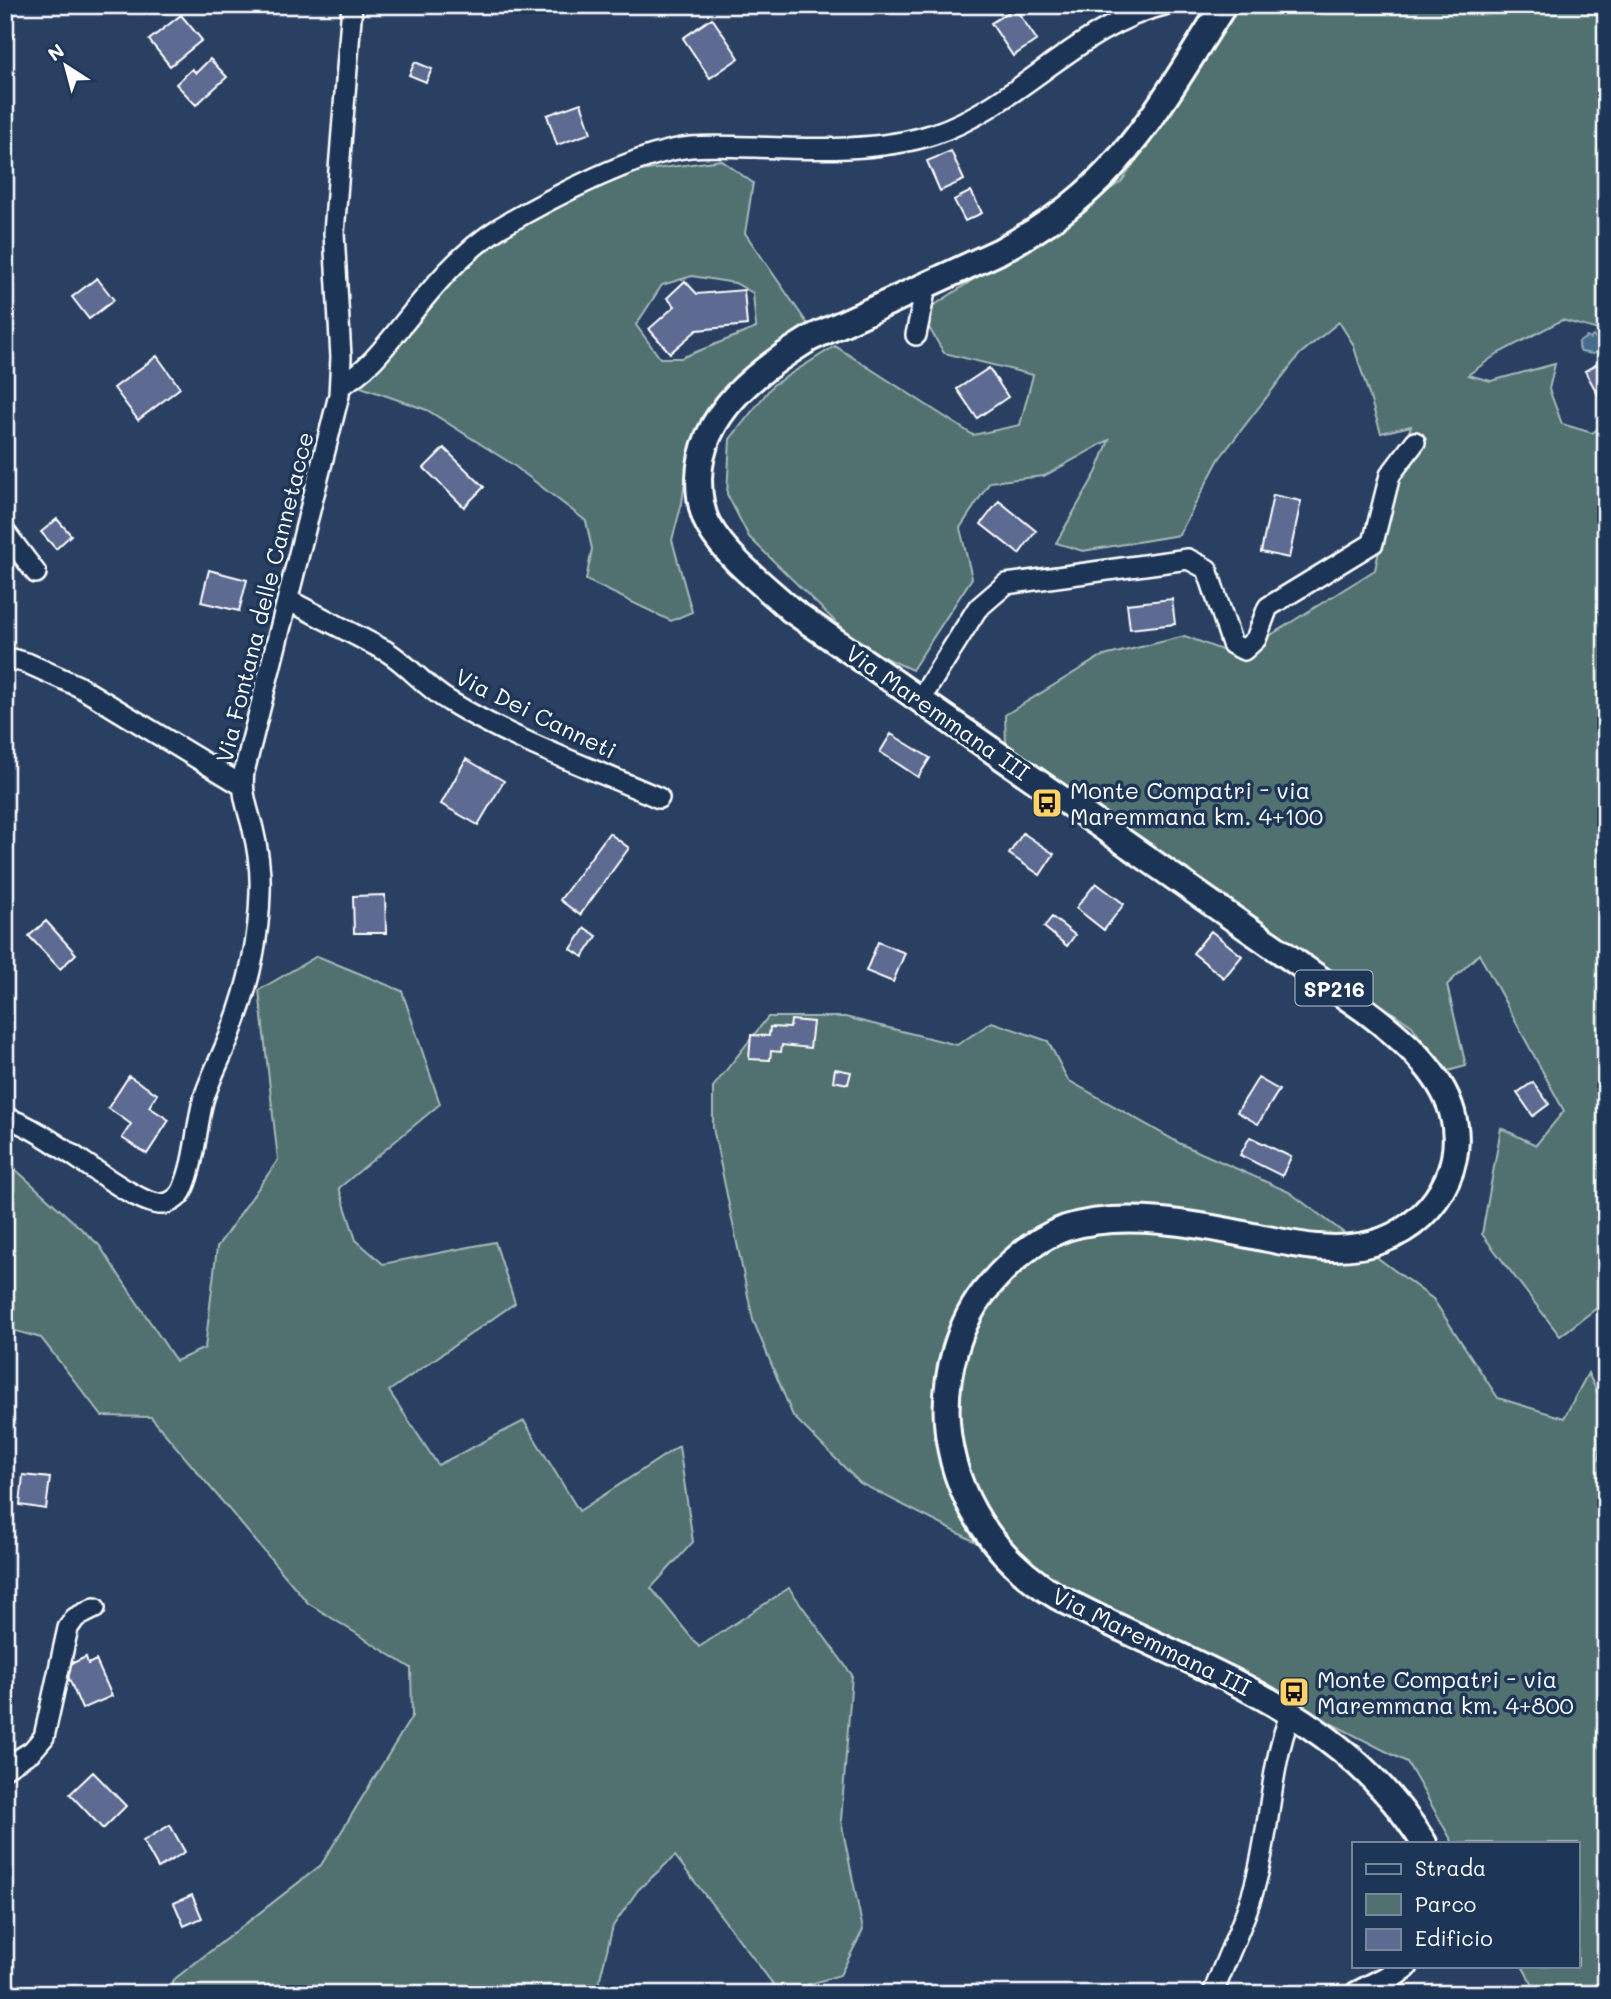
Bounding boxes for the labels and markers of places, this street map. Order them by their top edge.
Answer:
place label: Monte Compatri - via Maremmana km. 4+100 [1070,775,1323,831]
bus stop icon: Monte Compatri - via Maremmana km. 4+100 [1030,786,1064,820]
place label: Monte Compatri - via Maremmana km. 4+800 [1317,1664,1574,1720]
bus stop icon: Monte Compatri - via Maremmana km. 4+800 [1277,1675,1311,1709]

